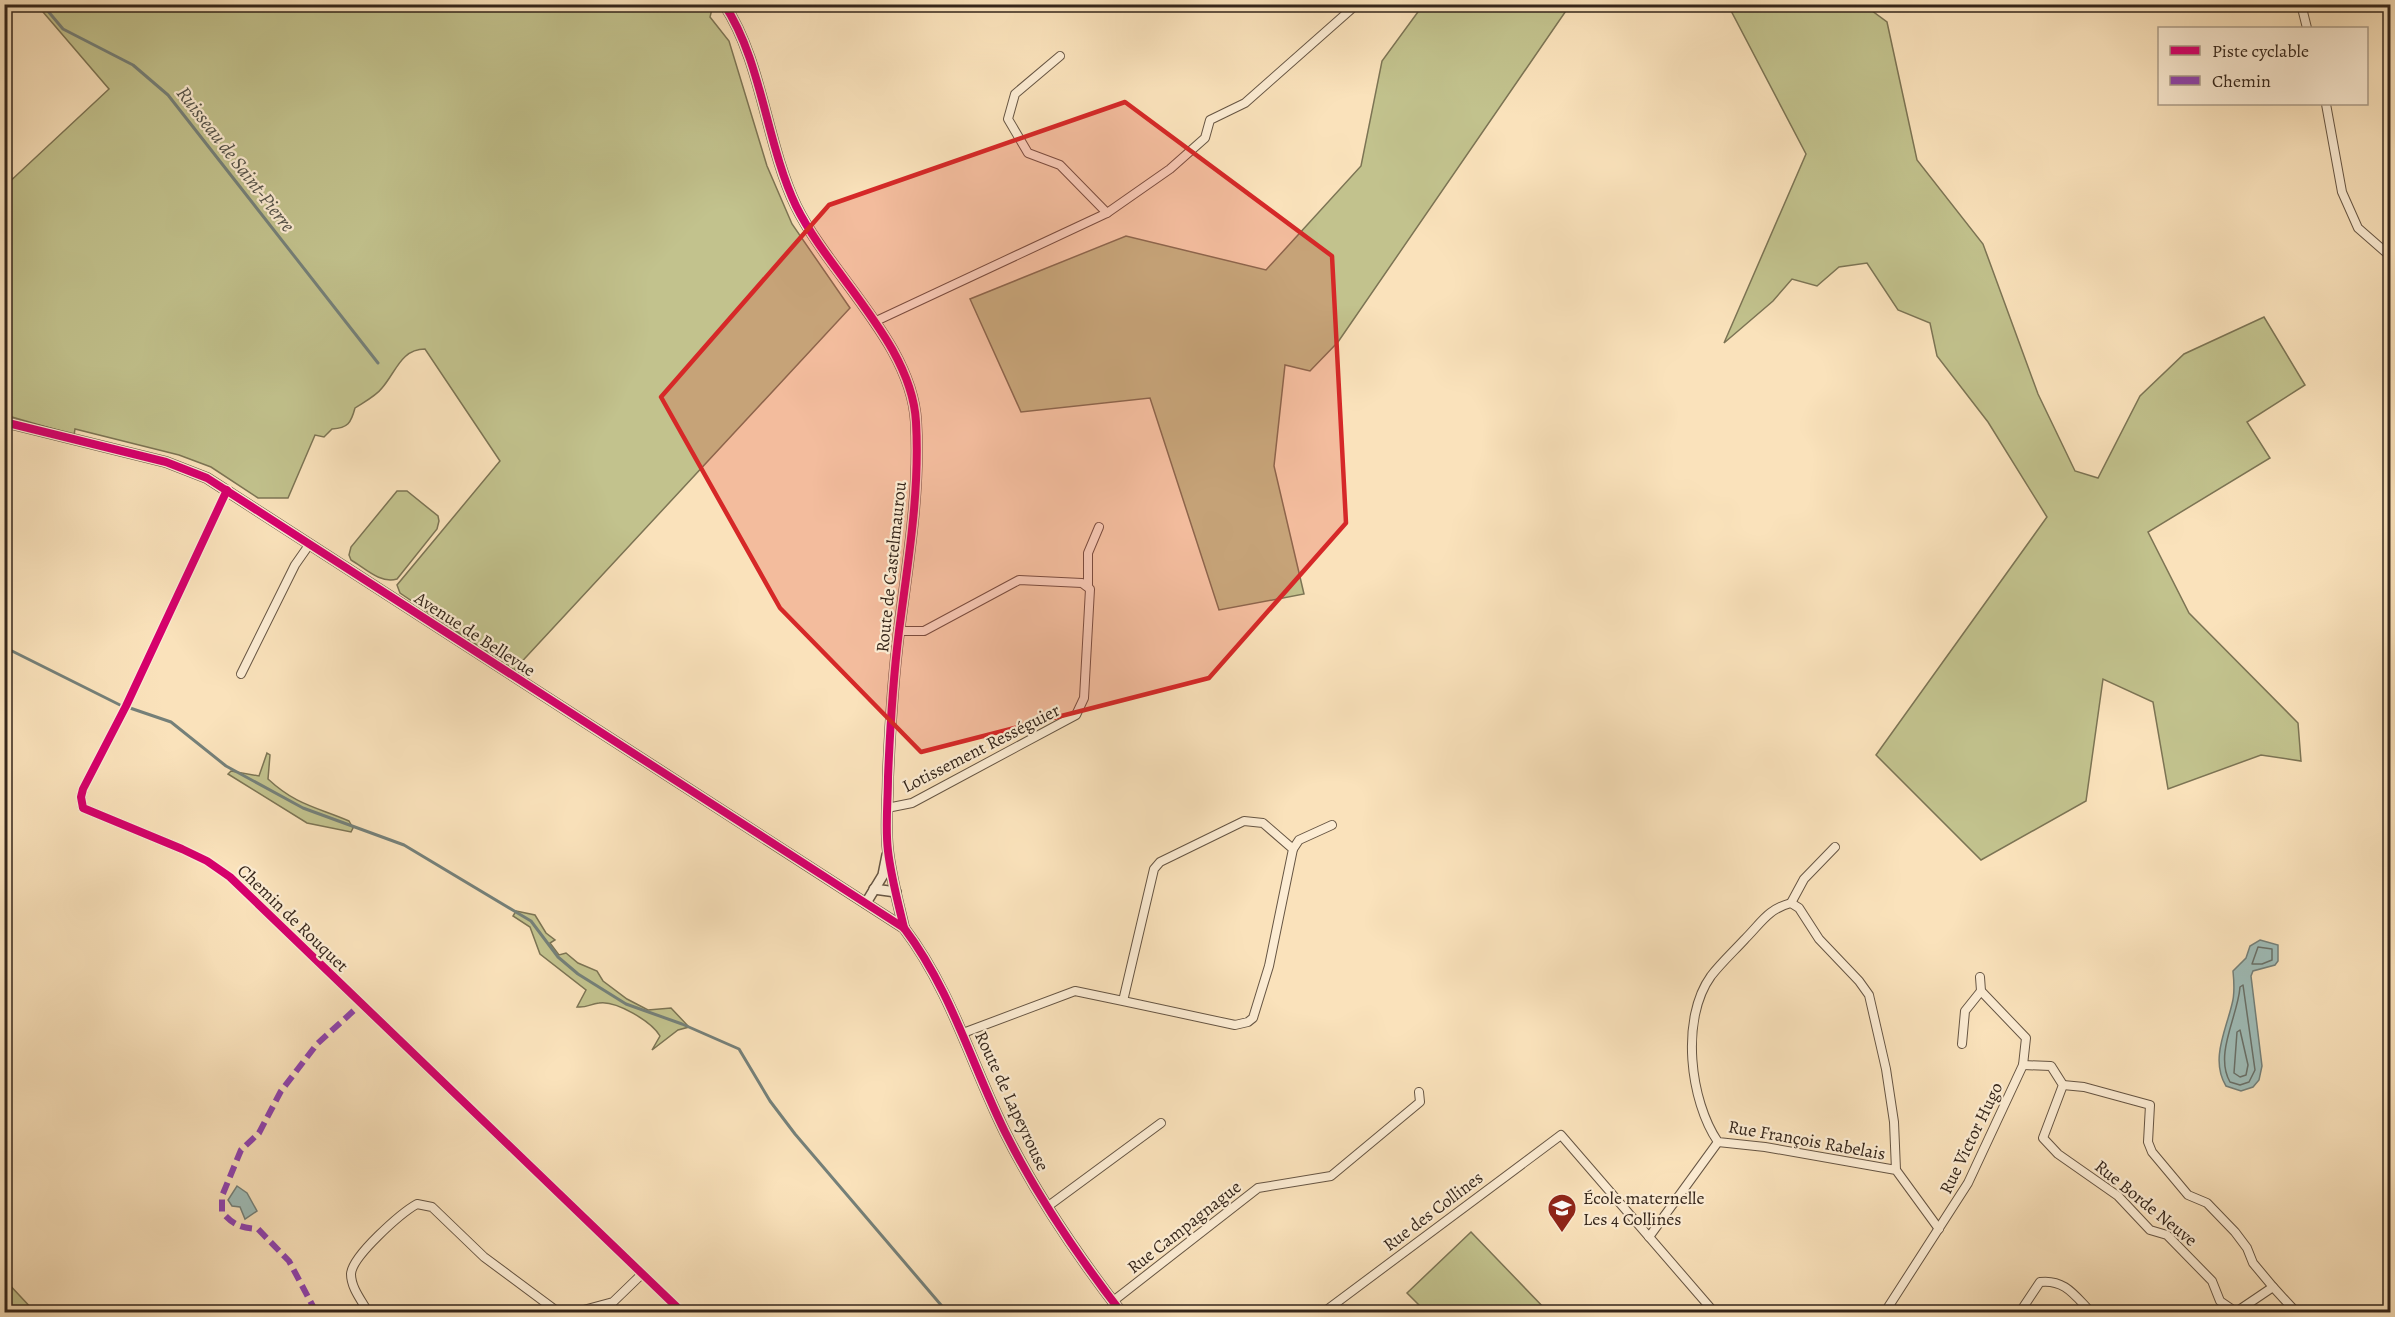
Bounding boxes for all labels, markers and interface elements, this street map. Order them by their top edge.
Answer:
legend [2158,27,2368,105]
text: Piste cyclable [2212,39,2309,63]
text: Chemin [2212,69,2271,93]
water label: Ruisseau de Saint-Pierre [170,81,301,238]
street label: Route de Castelmaurou [870,480,912,654]
street label: Avenue de Bellevue [409,585,540,682]
street label: Lotissement Rességuier [898,698,1064,798]
street label: Chemin de Rouquet [232,859,354,977]
street label: Route de Lapeyrouse [969,1027,1055,1175]
street label: Rue Victor Hugo [1934,1078,2008,1198]
street label: Rue François Rabelais [1727,1114,1887,1166]
street label: Rue Borde Neuve [2090,1154,2202,1252]
street label: Rue des Collines [1378,1166,1488,1256]
street label: Rue Campagnague [1122,1175,1246,1279]
place label: École maternelle Les 4 Collines [1583,1186,1705,1231]
school or university icon: École maternelle Les 4 Collines [1546,1192,1578,1234]

